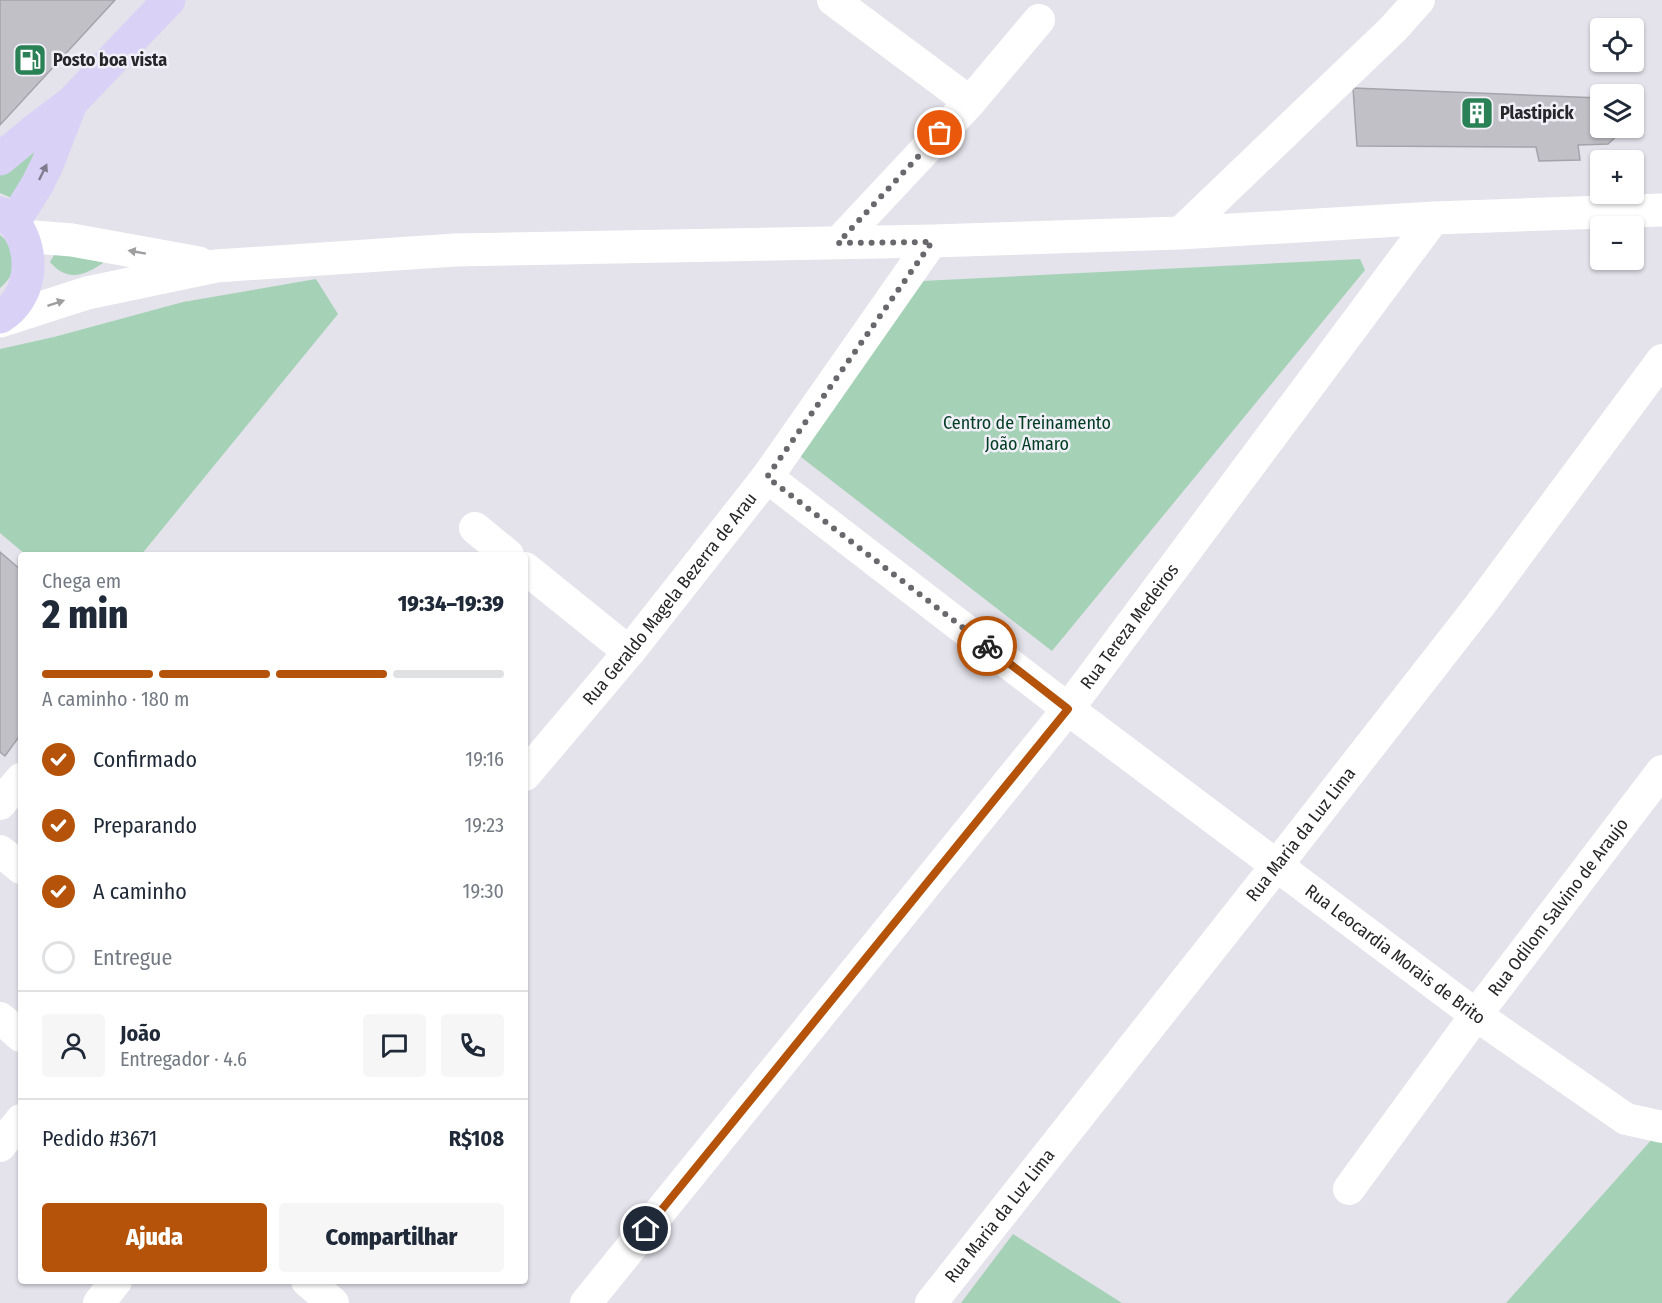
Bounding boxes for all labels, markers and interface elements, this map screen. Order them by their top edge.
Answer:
map controls [1590,18,1644,270]
button: locate [1590,18,1644,72]
fuel station icon: Posto boa vista [12,42,48,78]
place label: Posto boa vista [53,49,167,71]
button: layers [1590,84,1644,138]
building icon: Plastipick [1459,95,1495,131]
place label: Plastipick [1500,102,1574,124]
pin [914,107,965,158]
icon: bag [923,116,956,149]
button: + [1590,150,1644,204]
one-way arrow [39,163,48,180]
button: − [1590,216,1644,270]
one-way arrow [128,247,147,256]
one-way arrow [47,297,65,307]
park label: Centro de Treinamento João Amaro [943,412,1111,455]
street label: Rua Geraldo Magela Bezerra de Arau [578,488,761,710]
street label: Rua Tereza Medeiros [1076,559,1184,693]
text: Chega em [42,569,121,593]
text: 19:34–19:39 [398,590,504,617]
text: 2 min [42,592,128,638]
courier [957,616,1017,676]
icon: bike [971,630,1004,663]
text: A caminho · 180 m [42,687,189,711]
icon: check [42,743,75,776]
text: Confirmado [93,746,197,773]
text: 19:16 [465,747,504,771]
street label: Rua Maria da Luz Lima [1242,763,1360,906]
icon: check [42,809,75,842]
text: Preparando [93,812,197,839]
text: 19:23 [464,813,504,837]
street label: Rua Odilom Salvino de Araujo [1483,814,1633,1001]
icon: check [42,875,75,908]
text: A caminho [93,878,187,905]
text: 19:30 [463,879,504,903]
street label: Rua Leocardia Morais de Brito [1301,880,1489,1029]
text: Entregue [93,944,172,971]
button: person [42,1014,105,1077]
button: chat [363,1014,426,1077]
button: phone [441,1014,504,1077]
text: João [120,1020,161,1047]
text: Entregador · 4.6 [120,1047,247,1071]
text: Pedido #3671 [42,1125,157,1152]
text: R$108 [449,1125,504,1152]
street label: Rua Maria da Luz Lima [940,1144,1059,1287]
button: Ajuda [42,1203,267,1272]
button: Compartilhar [279,1203,504,1272]
pin [620,1203,671,1254]
icon: home [629,1212,662,1245]

